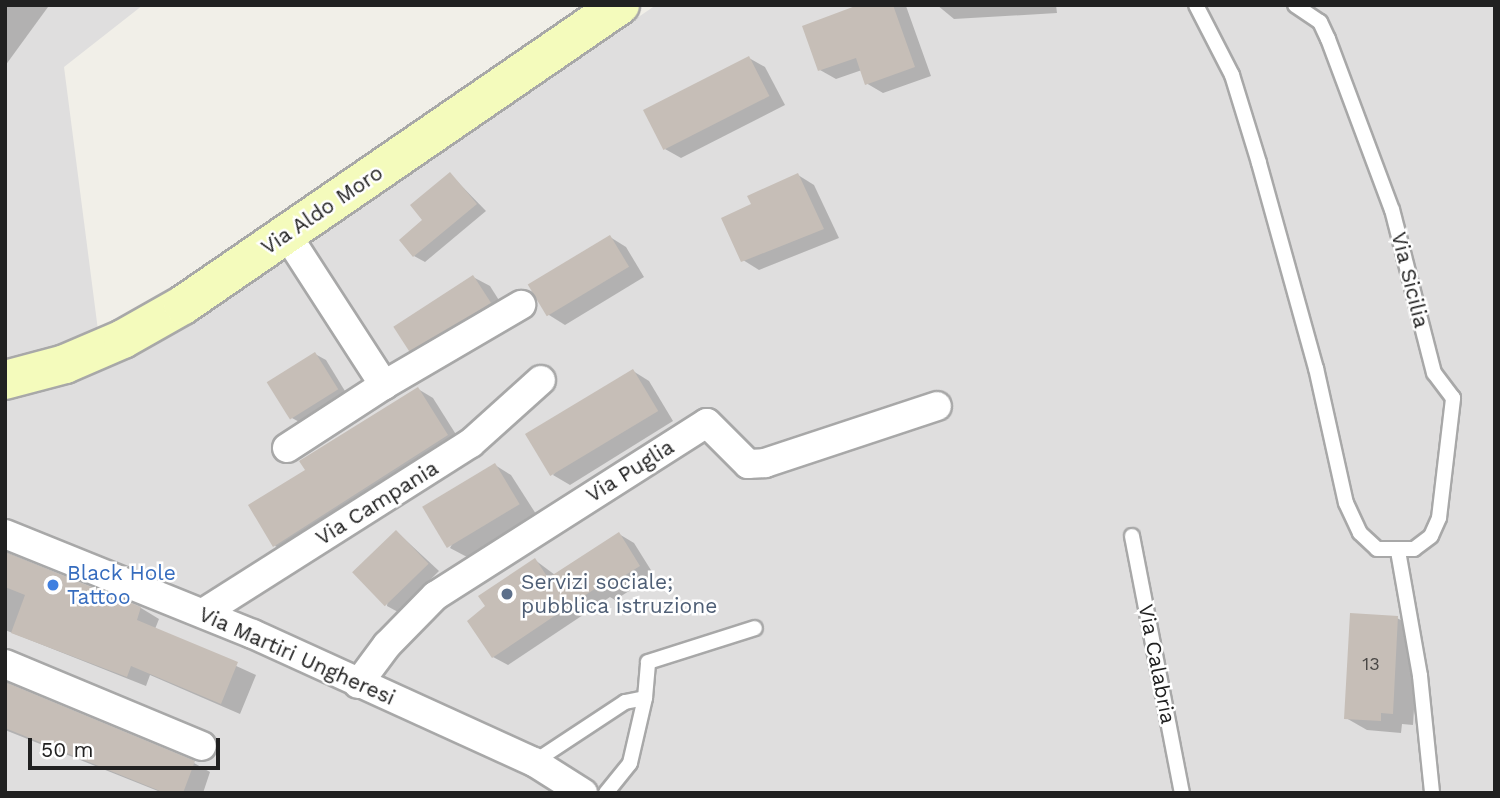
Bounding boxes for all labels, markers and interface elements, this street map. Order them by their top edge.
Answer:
street label: Via Aldo Moro [256,160,388,260]
street label: Via Sicilia [1386,229,1434,331]
street label: Via Puglia [581,434,679,508]
street label: Via Campania [311,455,443,551]
place label: Black Hole Tattoo [67,560,176,610]
place label: Servizi sociale; pubblica istruzione [521,569,718,619]
marker: Black Hole Tattoo [45,577,61,593]
marker: Servizi sociale; pubblica istruzione [499,586,515,602]
street label: Via Martiri Ungheresi [195,601,399,711]
street label: Via Calabria [1133,602,1181,726]
house number: 13 [1362,653,1380,675]
scale bar [32,724,224,768]
text: 50 m [41,737,93,762]

